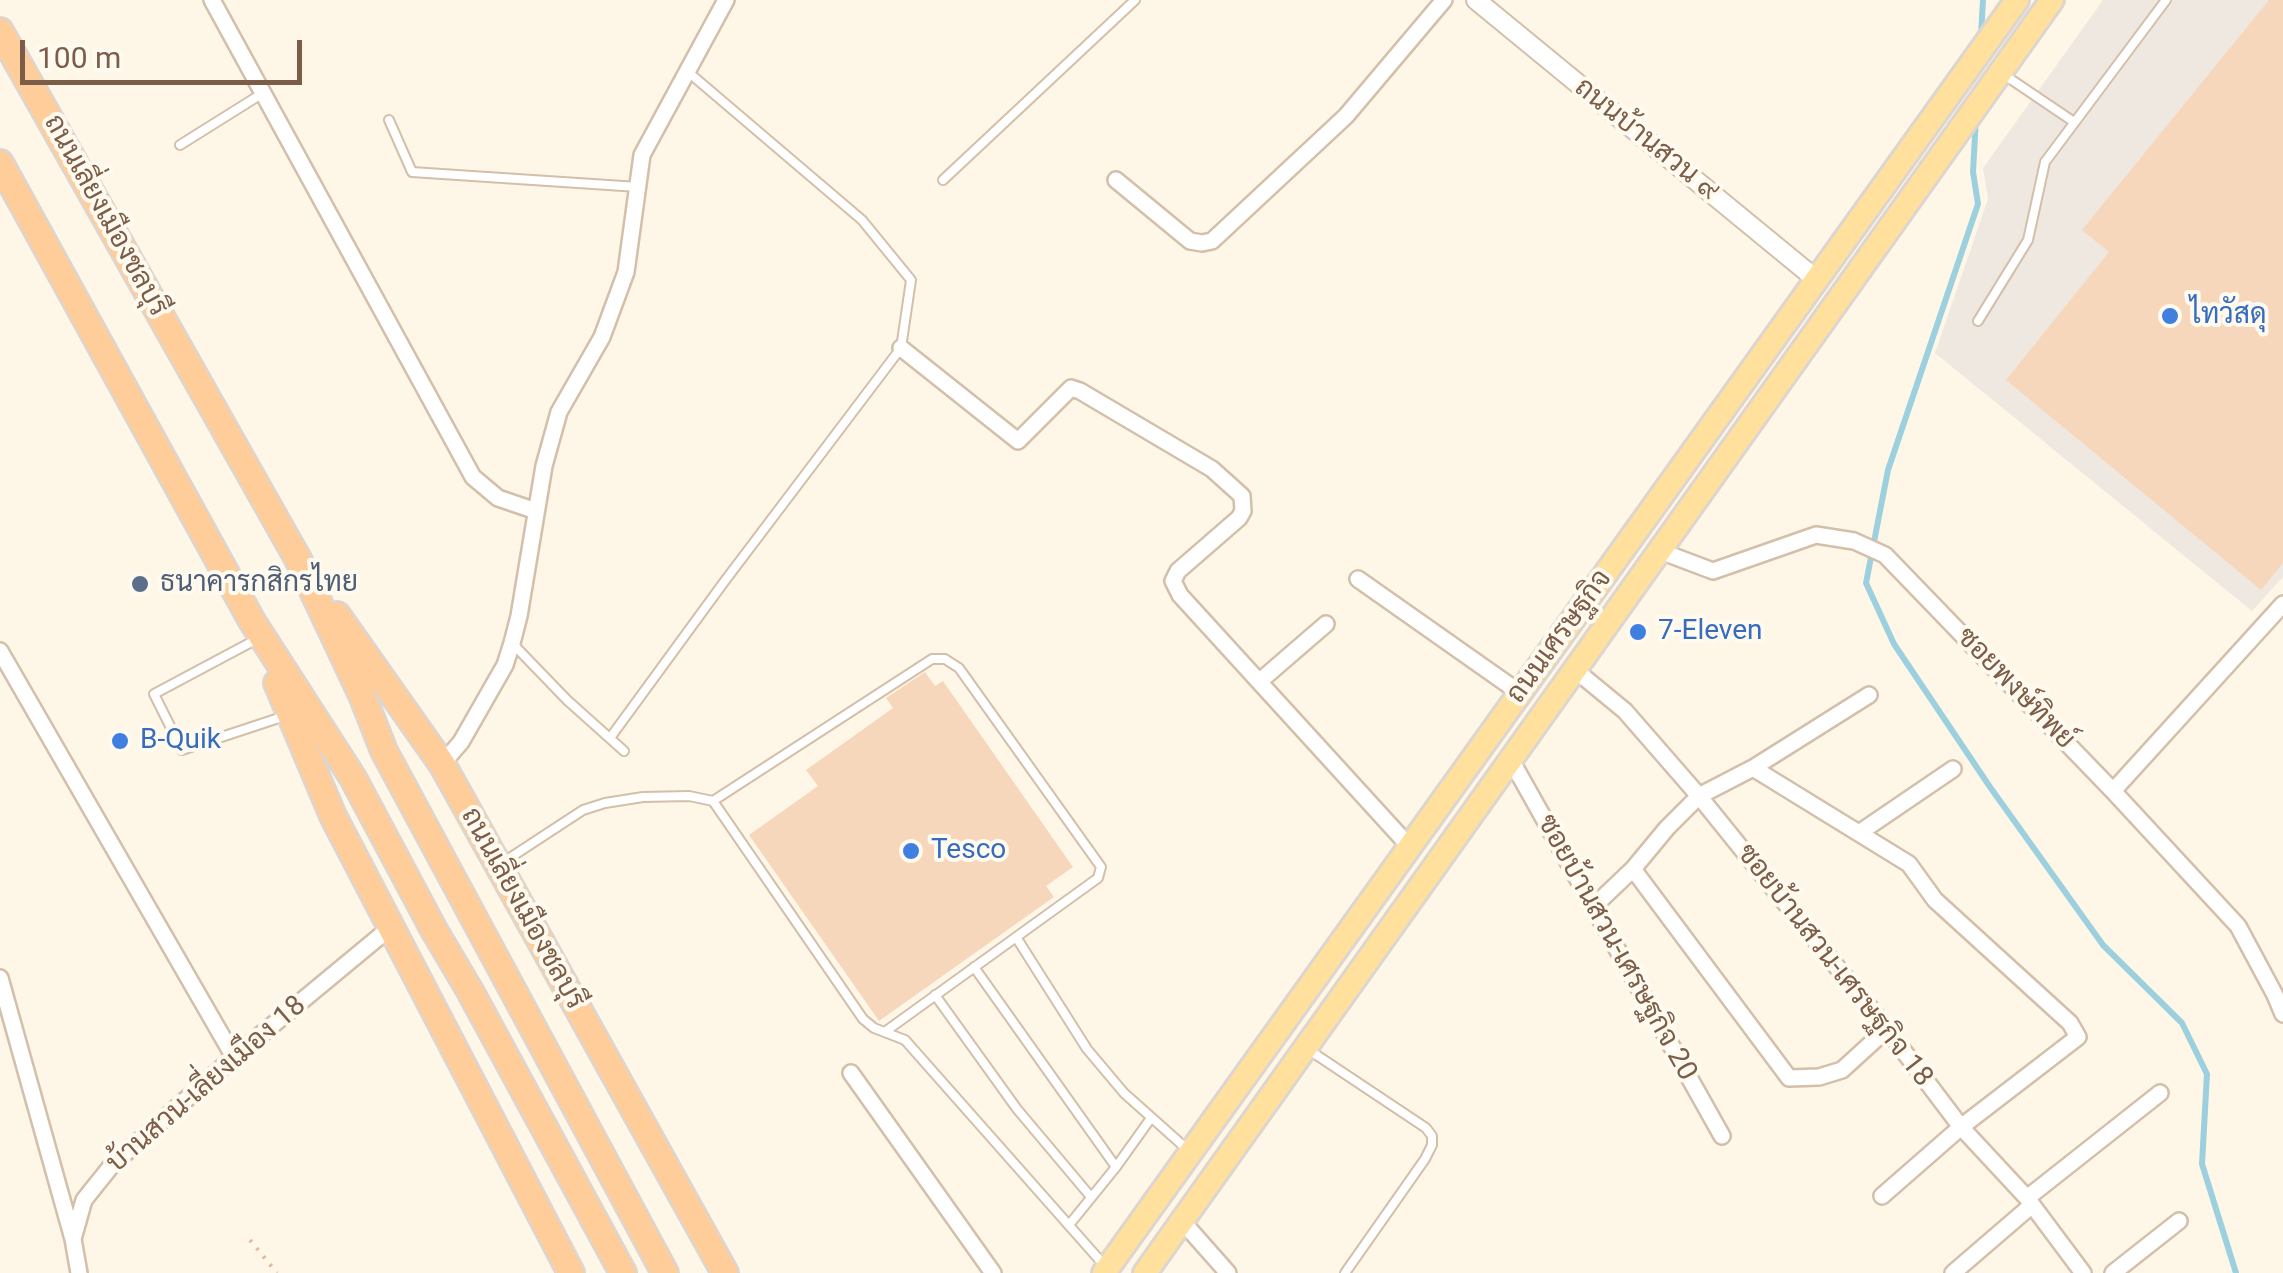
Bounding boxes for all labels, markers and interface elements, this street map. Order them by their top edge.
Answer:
scale bar [25,20,308,82]
text: 100 m [37,40,121,75]
street label: ถนนบ้านสวน ๙ [1567,72,1725,208]
street label: ถนนเลี่ยงเมืองชลบุรี [36,109,174,323]
place label: ไทวัสดุ [2190,299,2266,333]
marker: ไทวัสดุ [2159,305,2181,327]
street label: ถนนเศรษฐกิจ [1500,564,1620,710]
place label: ธนาคารกสิกรไทย [160,567,358,601]
marker: ธนาคารกสิกรไทย [129,573,151,595]
place label: 7-Eleven [1658,615,1763,649]
marker: 7-Eleven [1627,621,1649,643]
street label: ซอยพงษ์ทิพย์ [1949,621,2081,757]
place label: B-Quik [140,724,221,758]
marker: B-Quik [109,730,131,752]
street label: ถนนเลี่ยงเมืองชลบุรี [453,802,591,1016]
street label: ซอยบ้านสวน-เศรษฐกิจ 20 [1529,809,1703,1087]
place label: Tesco [931,834,1006,868]
street label: ซอยบ้านสวน-เศรษฐกิจ 18 [1729,838,1939,1094]
marker: Tesco [900,840,922,862]
street label: บ้านสวน-เลี่ยงเมือง 18 [101,989,313,1181]

